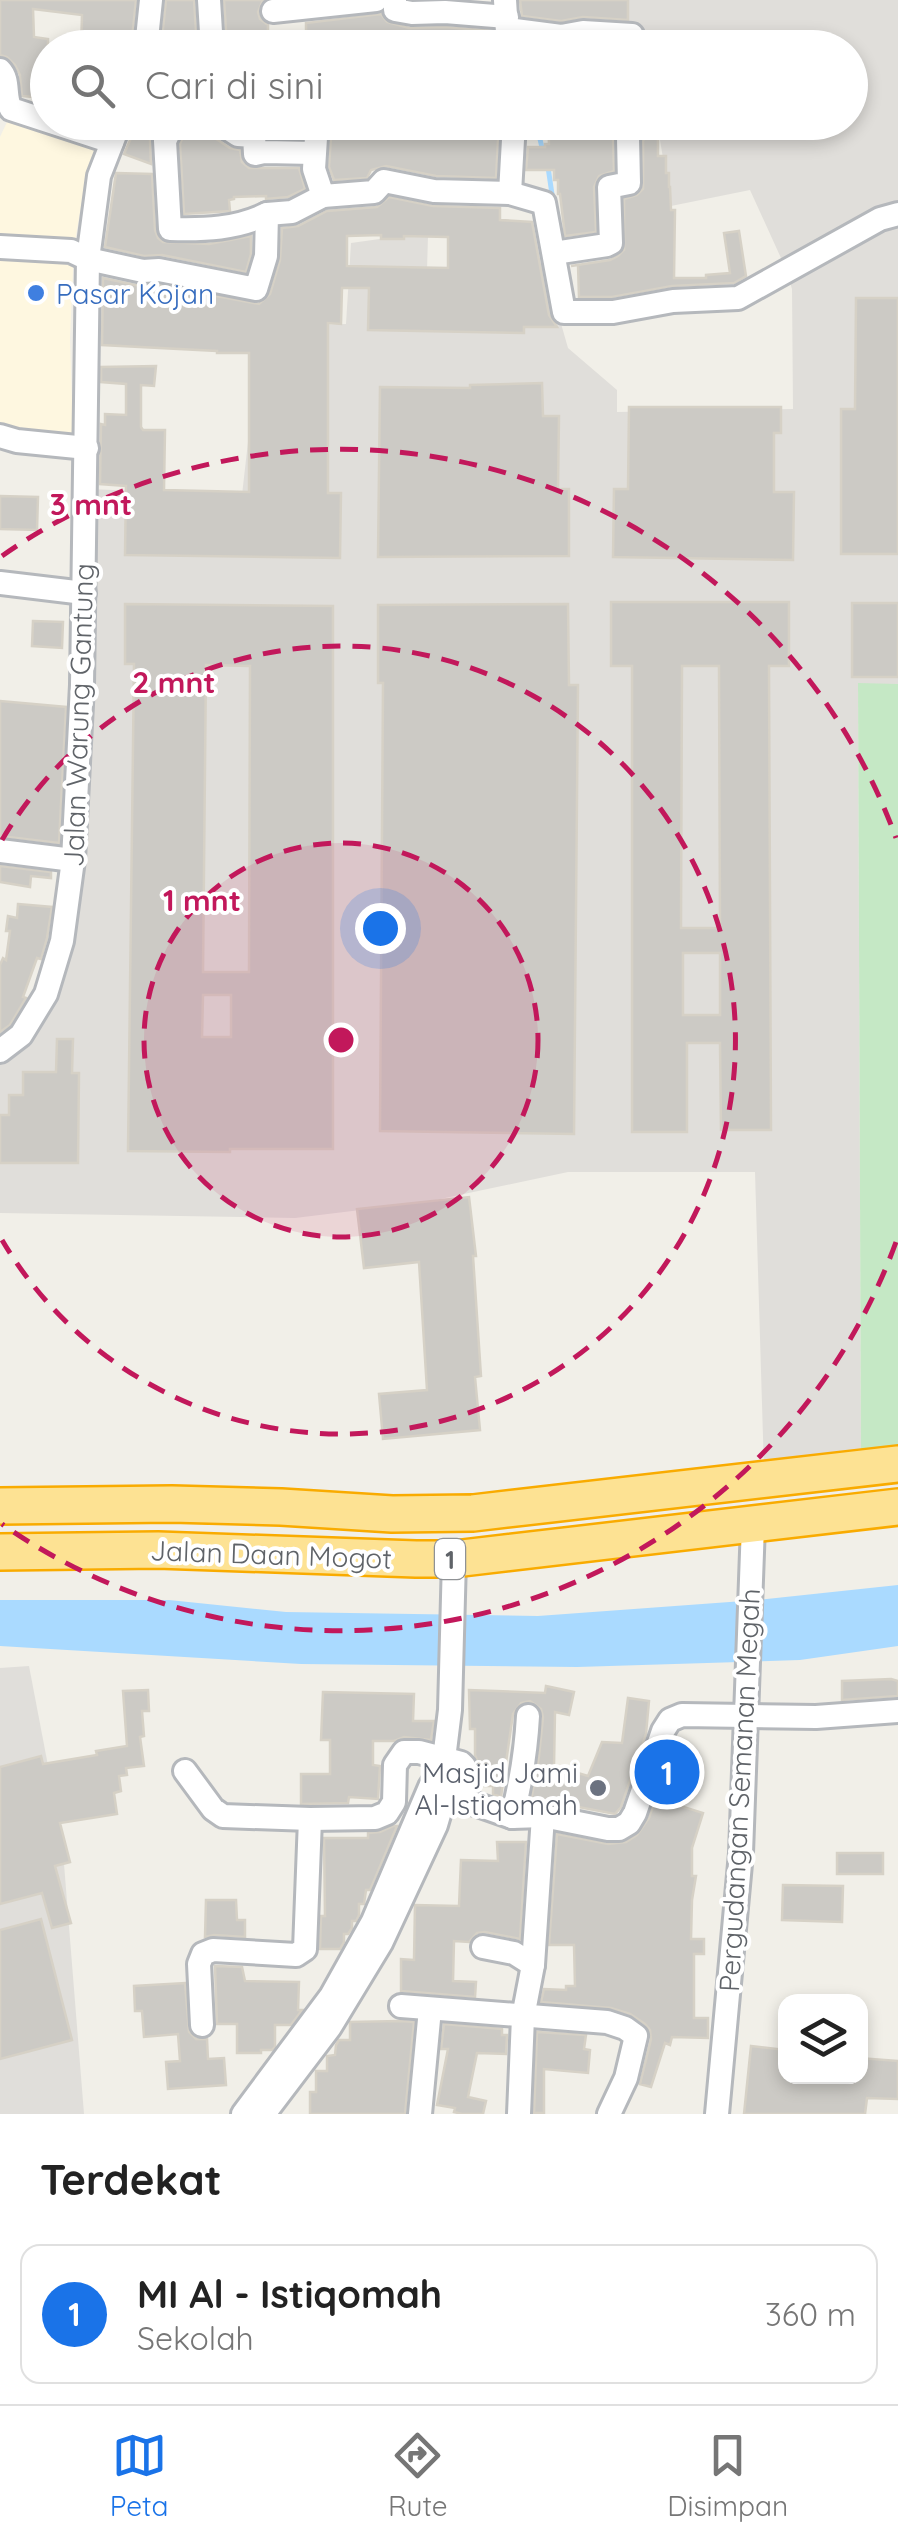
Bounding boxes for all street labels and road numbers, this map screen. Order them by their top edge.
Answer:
street label: Jalan Warung Gantung [55,562,101,868]
street label: Jalan Daan Mogot [150,1532,392,1576]
road number: 1 [435,1539,465,1579]
street label: Pergudangan Semanan Megah [711,1587,767,1993]

